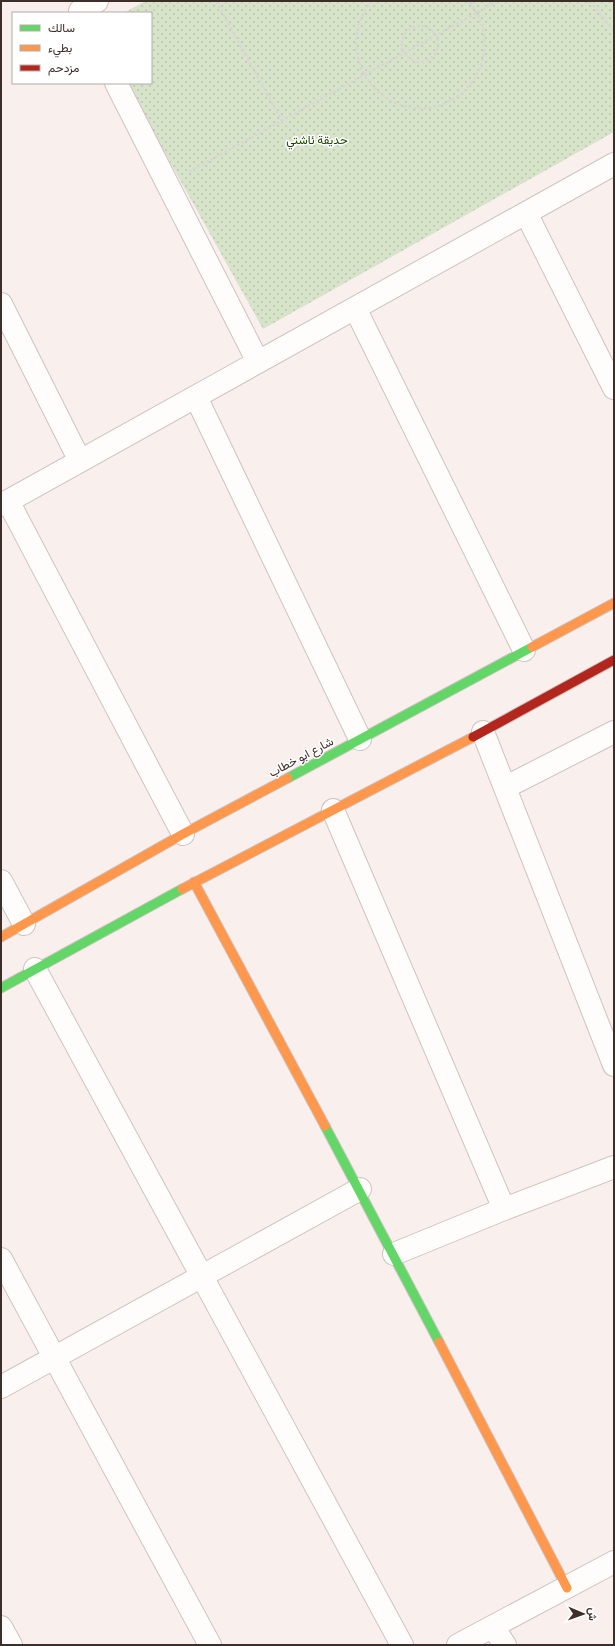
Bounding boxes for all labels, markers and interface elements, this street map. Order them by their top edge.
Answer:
legend [12,12,152,84]
text: سالك [48,20,75,36]
text: بطيء [48,40,72,58]
text: مزدحم [48,60,79,76]
park label: حديقة ئاشتي [286,132,348,150]
street label: شارع ابو خطاب [266,733,337,782]
north arrow [563,1594,603,1634]
text: ش [586,1607,600,1621]

